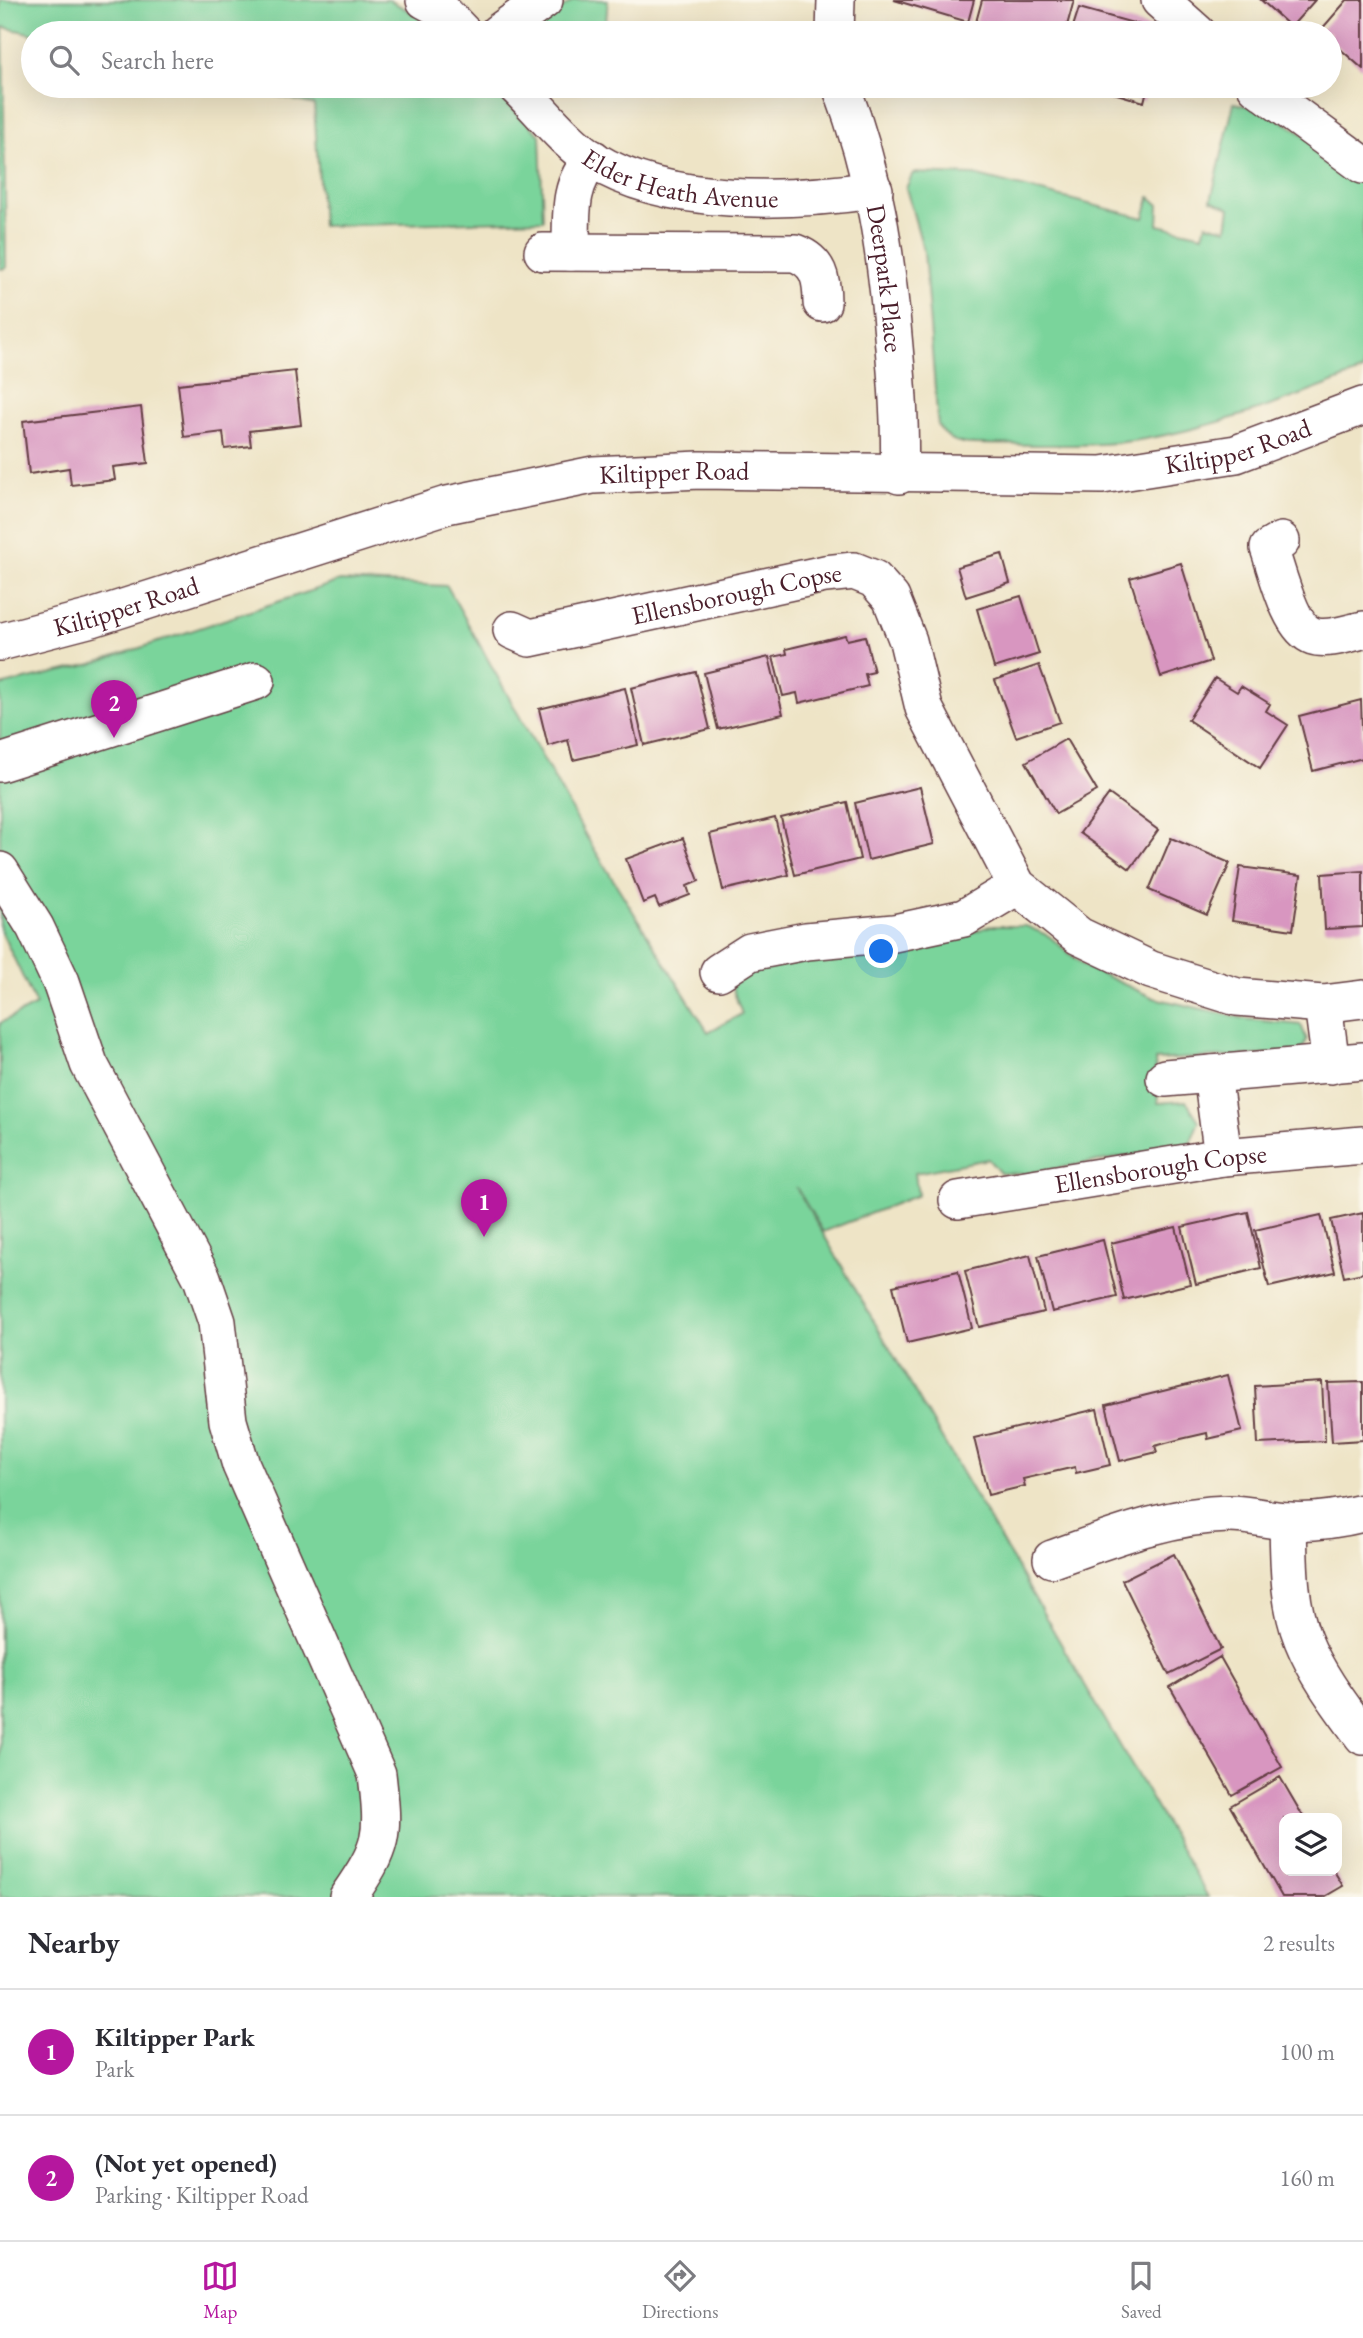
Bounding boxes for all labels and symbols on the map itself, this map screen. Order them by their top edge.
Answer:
street label: Elder Heath Avenue [576,141,778,215]
street label: Deerpark Place [859,201,911,354]
street label: Kiltipper Road [1163,410,1316,482]
street label: Kiltipper Road [598,453,750,492]
street label: Ellensborough Copse [628,555,843,633]
street label: Kiltipper Road [50,568,204,644]
pin: 2 [91,680,137,738]
your location [864,934,898,968]
street label: Ellensborough Copse [1052,1136,1268,1201]
pin: 1 [461,1179,507,1237]

